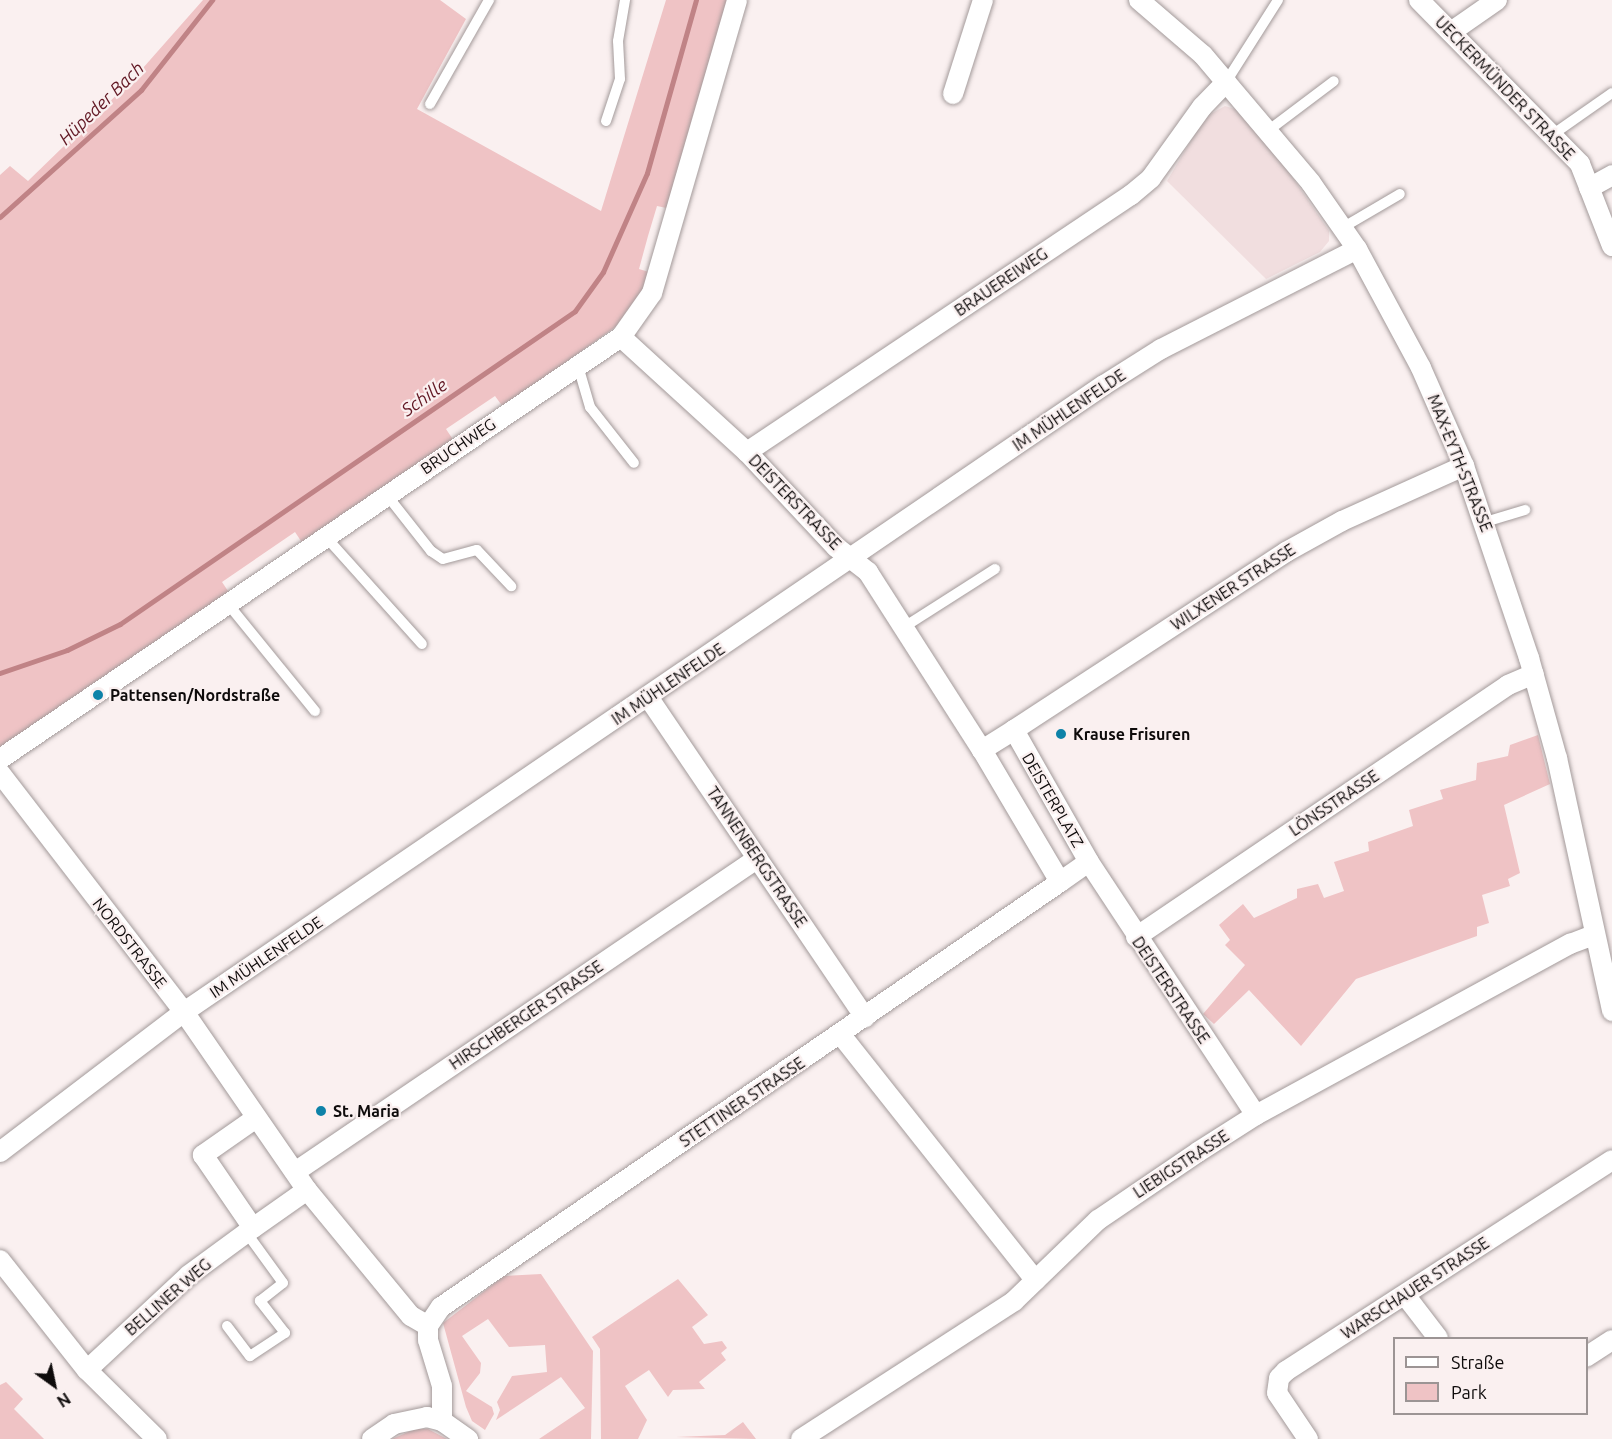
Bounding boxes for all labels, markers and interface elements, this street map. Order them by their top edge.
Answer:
street label: UECKERMÜNDER STRASSE [1431,12,1579,164]
water label: Hüpeder Bach [54,57,148,149]
street label: BRAUEREIWEG [951,244,1051,320]
street label: IM MÜHLENFELDE [1009,365,1129,455]
water label: Schille [397,374,451,420]
street label: MAX-EYTH-STRASSE [1424,392,1496,534]
street label: BRUCHWEG [417,414,499,478]
street label: DEISTERSTRASSE [745,450,845,554]
street label: WILXENER STRASSE [1167,540,1299,634]
street label: IM MÜHLENFELDE [608,639,728,729]
place label: Pattensen/Nordstraße [110,685,280,705]
marker: Pattensen/Nordstraße [91,688,105,702]
place label: Krause Frisuren [1073,724,1190,744]
marker: Krause Frisuren [1054,727,1068,741]
street label: DEISTERPLATZ [1018,749,1088,851]
street label: LÖNSSTRASSE [1286,766,1382,840]
street label: TANNENBERGSTRASSE [703,783,811,931]
street label: NORDSTRASSE [89,894,171,992]
street label: IM MÜHLENFELDE [206,912,326,1002]
street label: DEISTERSTRASSE [1128,933,1214,1047]
street label: HIRSCHBERGER STRASSE [446,956,606,1074]
street label: STETTINER STRASSE [676,1053,808,1151]
place label: St. Maria [333,1101,400,1121]
marker: St. Maria [314,1104,328,1118]
street label: LIEBIGSTRASSE [1130,1126,1232,1202]
street label: WARSCHAUER STRASSE [1338,1233,1492,1343]
street label: BELLINER WEG [121,1254,215,1340]
legend [1393,1337,1588,1415]
text: Straße [1451,1352,1504,1372]
north arrow [24,1355,84,1415]
text: Park [1451,1382,1487,1402]
text: N [54,1389,74,1411]

